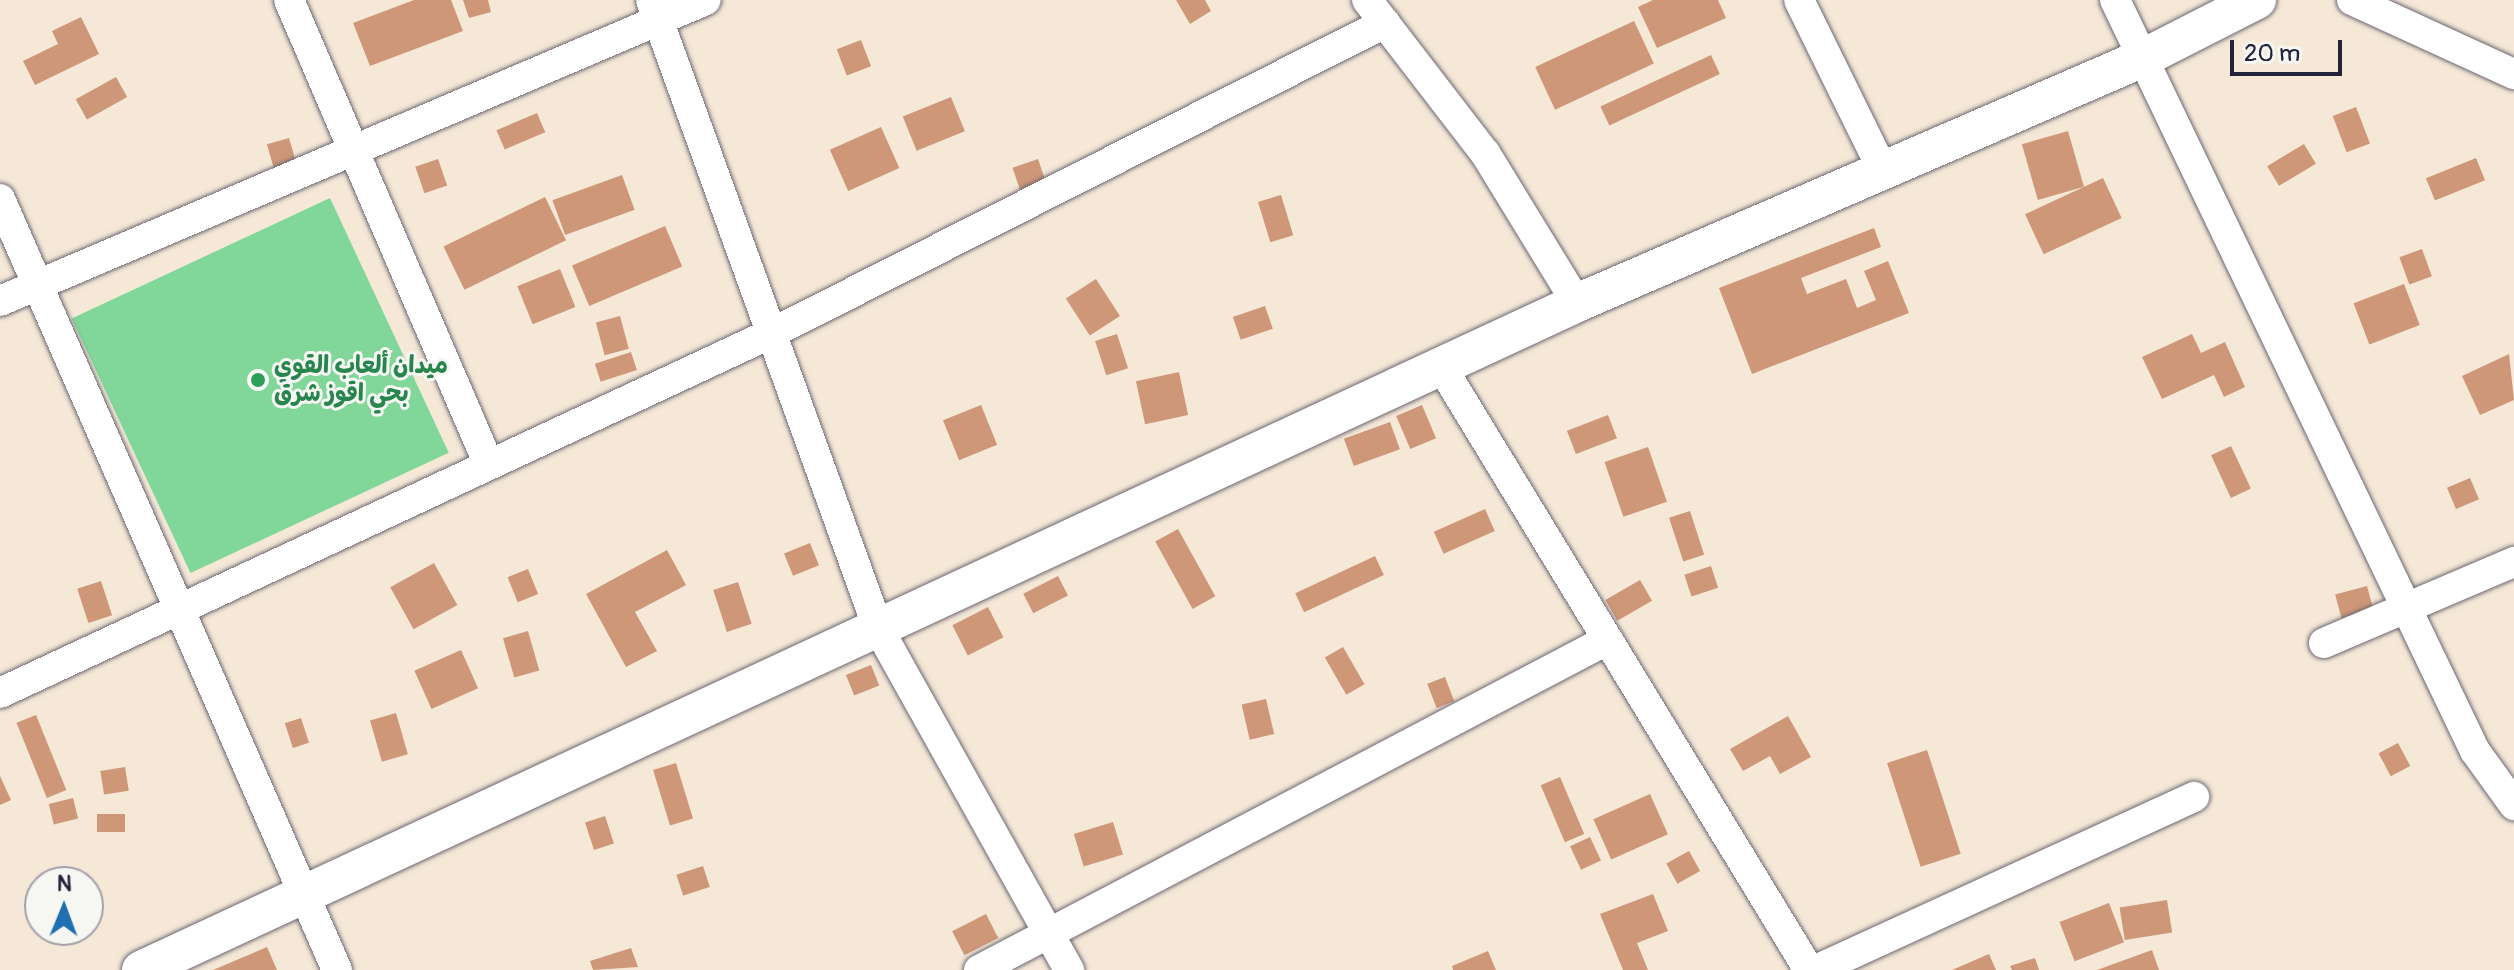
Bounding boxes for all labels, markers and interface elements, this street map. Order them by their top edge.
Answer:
scale bar [2234,24,2346,74]
text: 20 m [2244,39,2300,68]
place label: ميدان ألعاب القوي بحي اقوز شرق [274,352,448,408]
marker: ميدان ألعاب القوي بحي اقوز شرق [249,371,267,389]
north arrow [24,866,104,946]
text: N [57,870,72,898]

